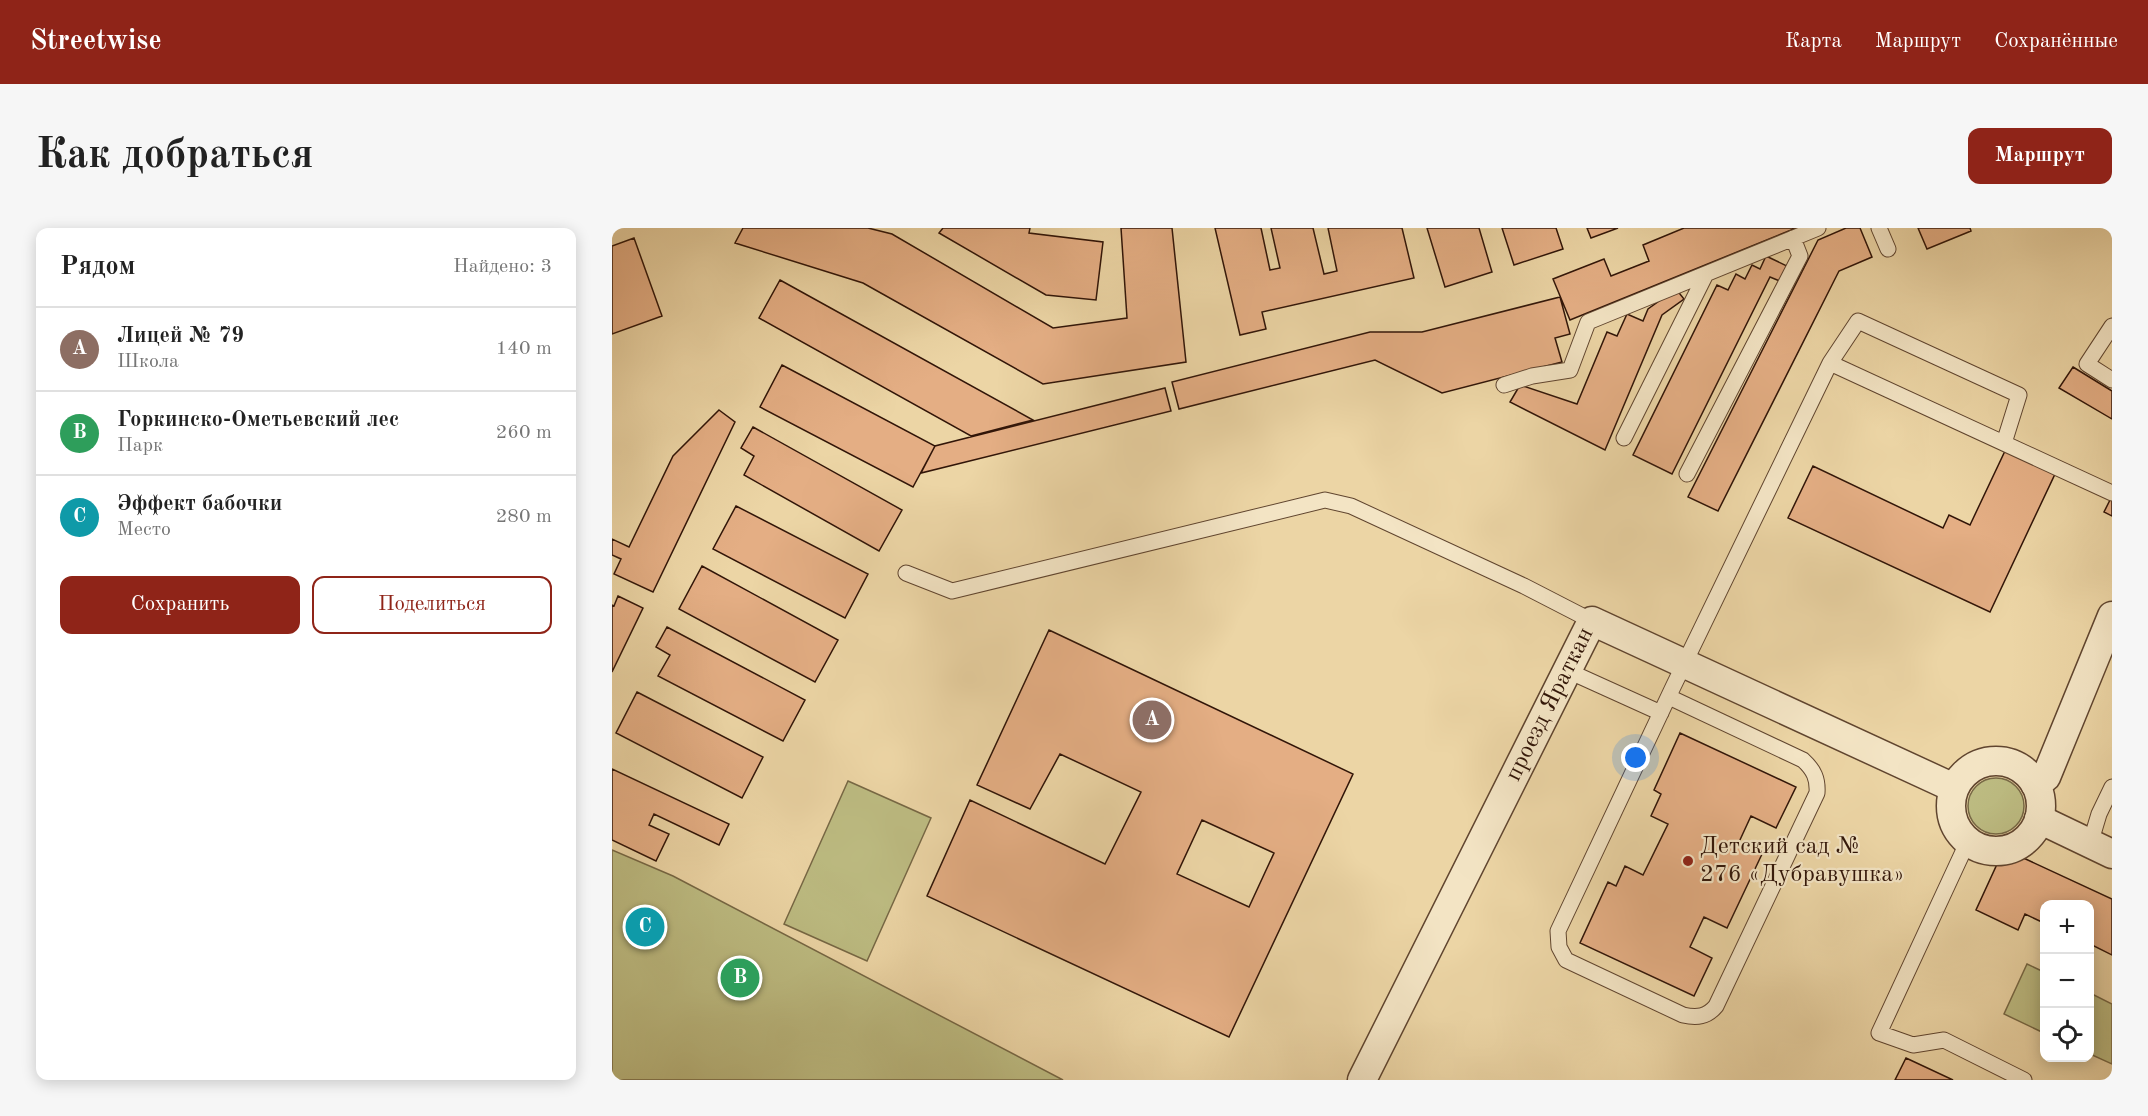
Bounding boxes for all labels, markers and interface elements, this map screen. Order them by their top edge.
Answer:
text: Streetwise [30,28,162,56]
text: Карта [1785,31,1842,52]
text: Маршрут [1875,31,1961,52]
text: Сохранённые [1994,31,2118,52]
button: Маршрут [1968,128,2112,184]
text: Как добраться [36,135,313,177]
text: Рядом [60,254,135,280]
text: Найдено: 3 [453,257,552,277]
text: Лицей № 79 [117,325,244,347]
text: A [72,339,87,359]
text: 140 m [496,339,552,359]
text: Школа [117,352,179,372]
text: Горкинско-Ометьевский лес [117,409,399,431]
text: B [72,423,87,443]
text: 260 m [496,423,552,443]
text: Парк [117,436,163,456]
text: Эффект бабочки [117,493,282,515]
text: C [73,507,86,527]
text: 280 m [496,507,552,527]
text: Место [117,520,171,540]
button: Сохранить [60,576,300,634]
button: Поделиться [312,576,552,634]
street label: проезд Яраткан [1502,624,1599,785]
pin: A [1132,698,1172,742]
your location [1621,743,1650,772]
place label: Детский сад № 276 «Дубравушка» [1700,835,1905,887]
marker: Детский сад № 276 «Дубравушка» [1681,854,1695,868]
map controls [2040,900,2094,1062]
button: + [2040,900,2094,954]
pin: C [626,904,664,950]
button: − [2040,954,2094,1008]
pin: B [720,956,760,1000]
button: locate [2040,1008,2094,1062]

